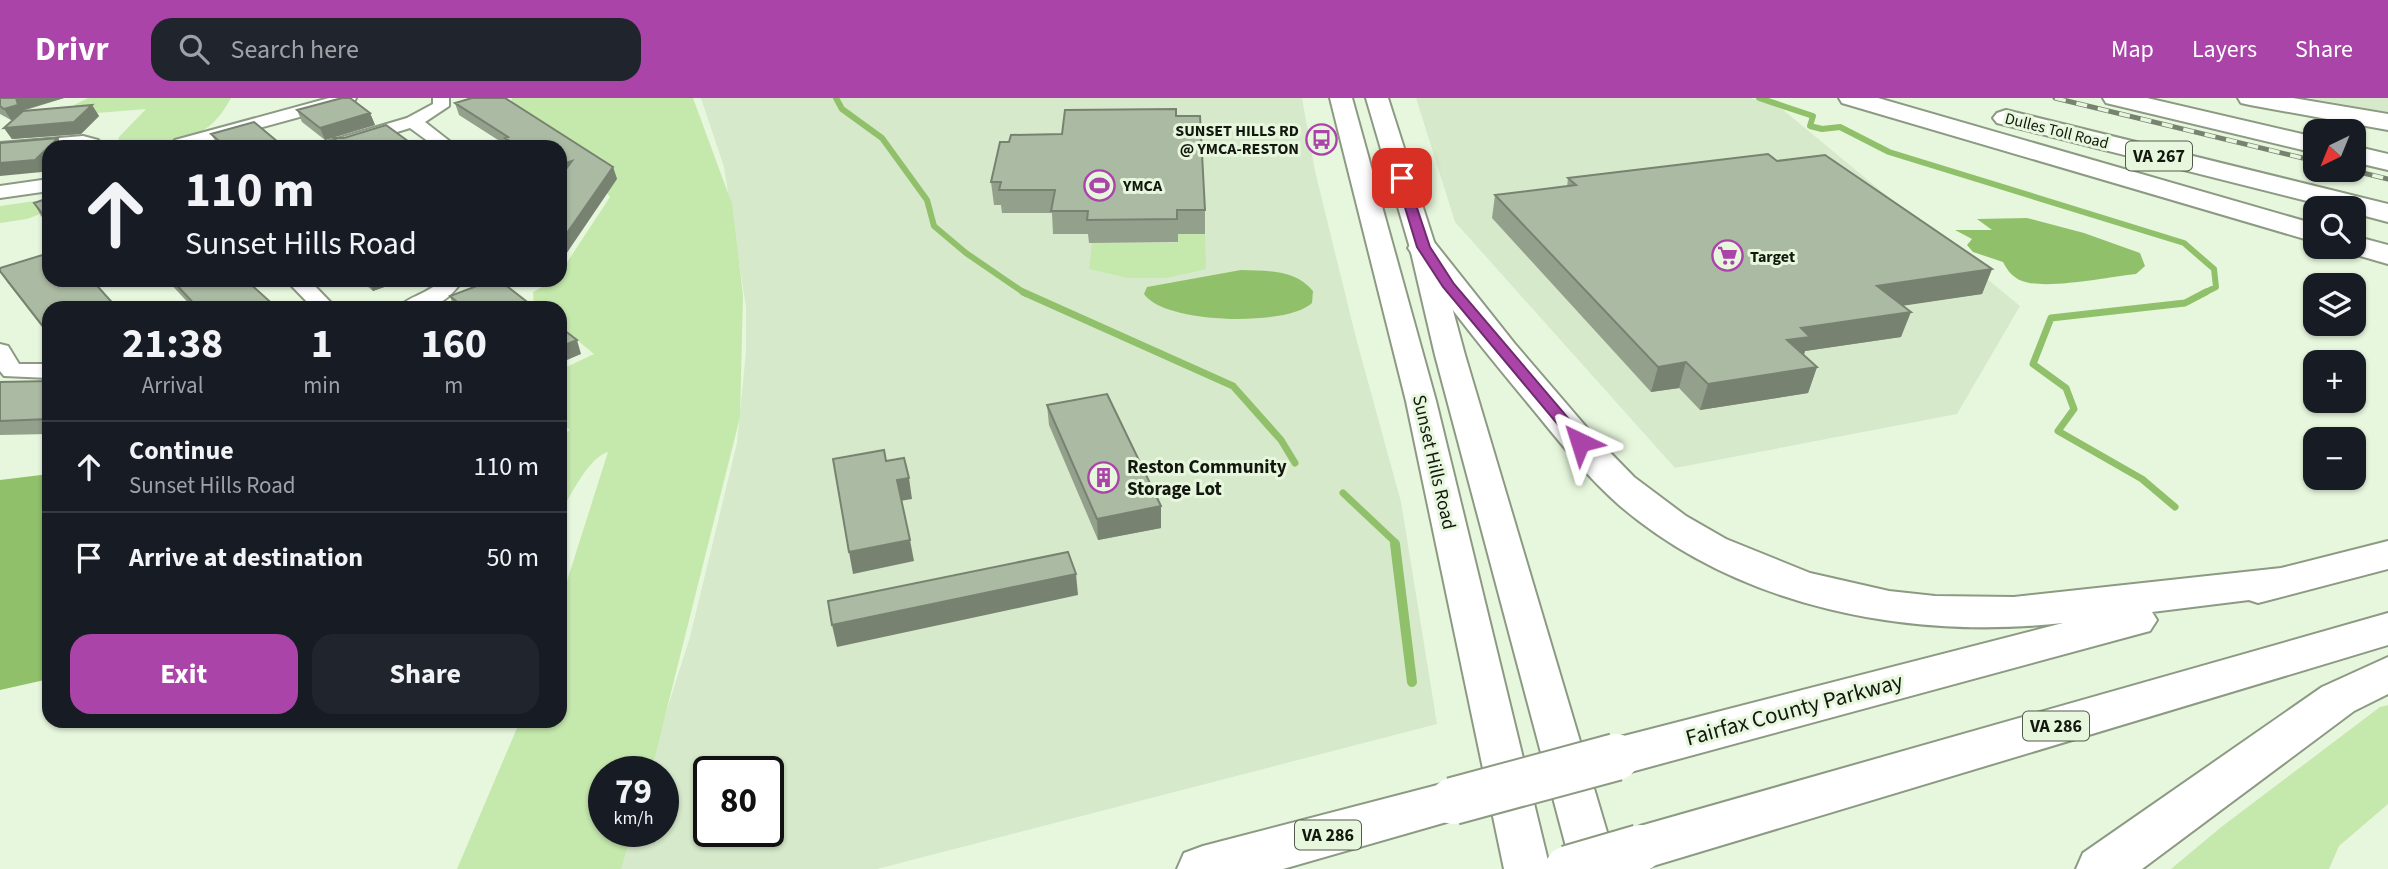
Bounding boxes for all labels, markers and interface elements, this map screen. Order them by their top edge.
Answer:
search box [151,18,641,81]
text: Drivr [35,26,109,73]
icon: search [175,30,213,68]
text: Search here [231,31,359,68]
text: Map [2111,32,2154,67]
text: Layers [2192,32,2257,67]
text: Share [2295,32,2353,67]
street label: Dulles Toll Road [2002,107,2111,155]
north arrow [2303,119,2366,182]
map controls [2303,119,2366,490]
place label: SUNSET HILLS RD @ YMCA-RESTON [1175,120,1299,160]
bus stop icon: SUNSET HILLS RD @ YMCA-RESTON [1305,122,1339,156]
road number: VA 267 [2126,142,2192,170]
pin [1372,148,1432,208]
text: 110 m [185,156,314,226]
icon: arrive [1383,159,1421,197]
icon: ahead [70,168,161,259]
sports icon: YMCA [1083,168,1117,202]
place label: YMCA [1122,175,1163,197]
button: search [2303,196,2366,259]
text: Sunset Hills Road [185,221,417,267]
supermarket icon: Target [1710,239,1744,273]
place label: Target [1750,246,1795,268]
button: layers [2303,273,2366,336]
text: 21:38 [122,314,223,374]
text: 1 [311,314,333,374]
text: 160 [420,314,487,374]
button: + [2303,350,2366,413]
text: Arrival [142,369,204,402]
text: min [303,369,341,402]
text: m [444,369,463,402]
street label: Sunset Hills Road [1405,392,1462,532]
position arrow [1543,405,1617,479]
button: − [2303,427,2366,490]
text: Continue [129,432,234,469]
icon: ahead [70,448,108,486]
text: 110 m [473,448,539,485]
place label: Reston Community Storage Lot [1127,454,1287,503]
building icon: Reston Community Storage Lot [1087,460,1121,494]
text: Sunset Hills Road [129,469,296,502]
icon: arrive [70,539,108,577]
text: Arrive at destination [129,539,363,576]
text: 50 m [486,539,539,576]
button: Exit [70,634,298,714]
button: Share [312,634,539,714]
street label: Fairfax County Parkway [1682,664,1907,754]
road number: VA 286 [2023,712,2089,740]
speed limit sign: 80 [693,756,784,847]
text: 79 [615,767,652,817]
text: km/h [614,806,653,831]
road number: VA 286 [1295,820,1361,850]

